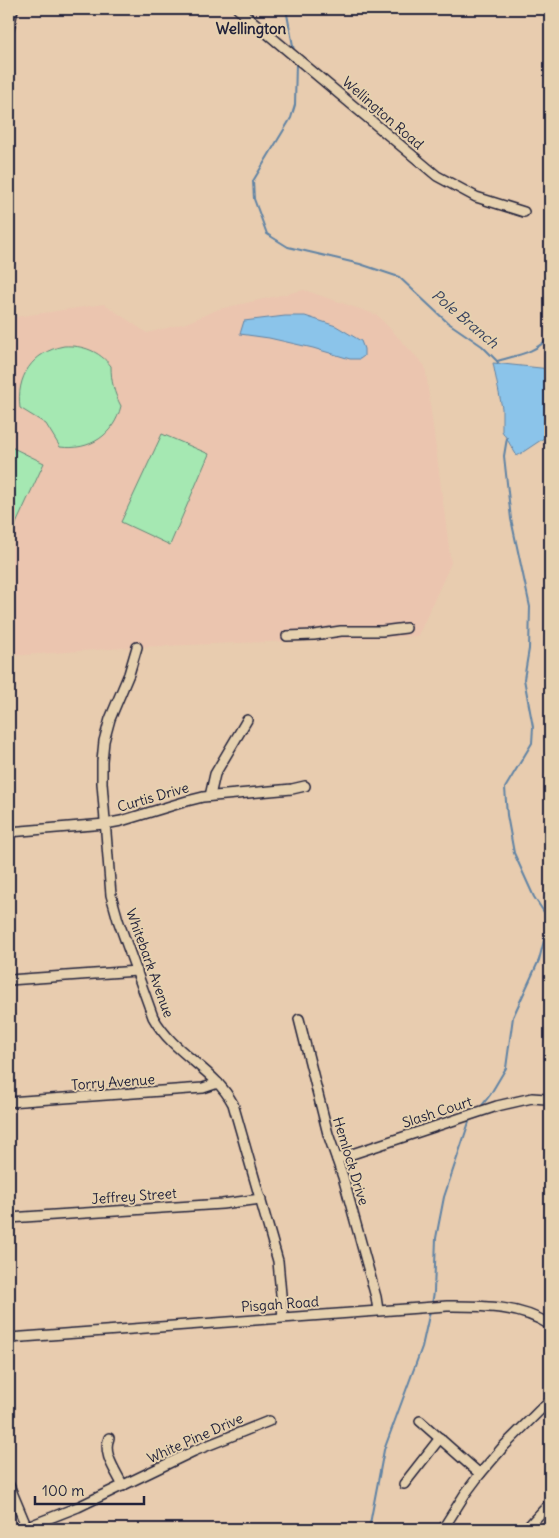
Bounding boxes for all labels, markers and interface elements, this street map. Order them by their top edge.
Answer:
district label: Wellington [216,19,287,39]
street label: Wellington Road [339,73,427,153]
water label: Pole Branch [428,285,503,352]
street label: Curtis Drive [115,778,191,816]
street label: Whitebark Avenue [122,906,178,1020]
street label: Torry Avenue [71,1070,155,1094]
street label: Slash Court [400,1092,474,1132]
street label: Hemlock Drive [329,1115,373,1207]
street label: Jeffrey Street [91,1184,177,1208]
street label: Pisgah Road [240,1292,320,1316]
street label: White Pine Drive [144,1409,246,1467]
scale bar [35,1473,144,1505]
text: 100 m [42,1481,84,1500]

